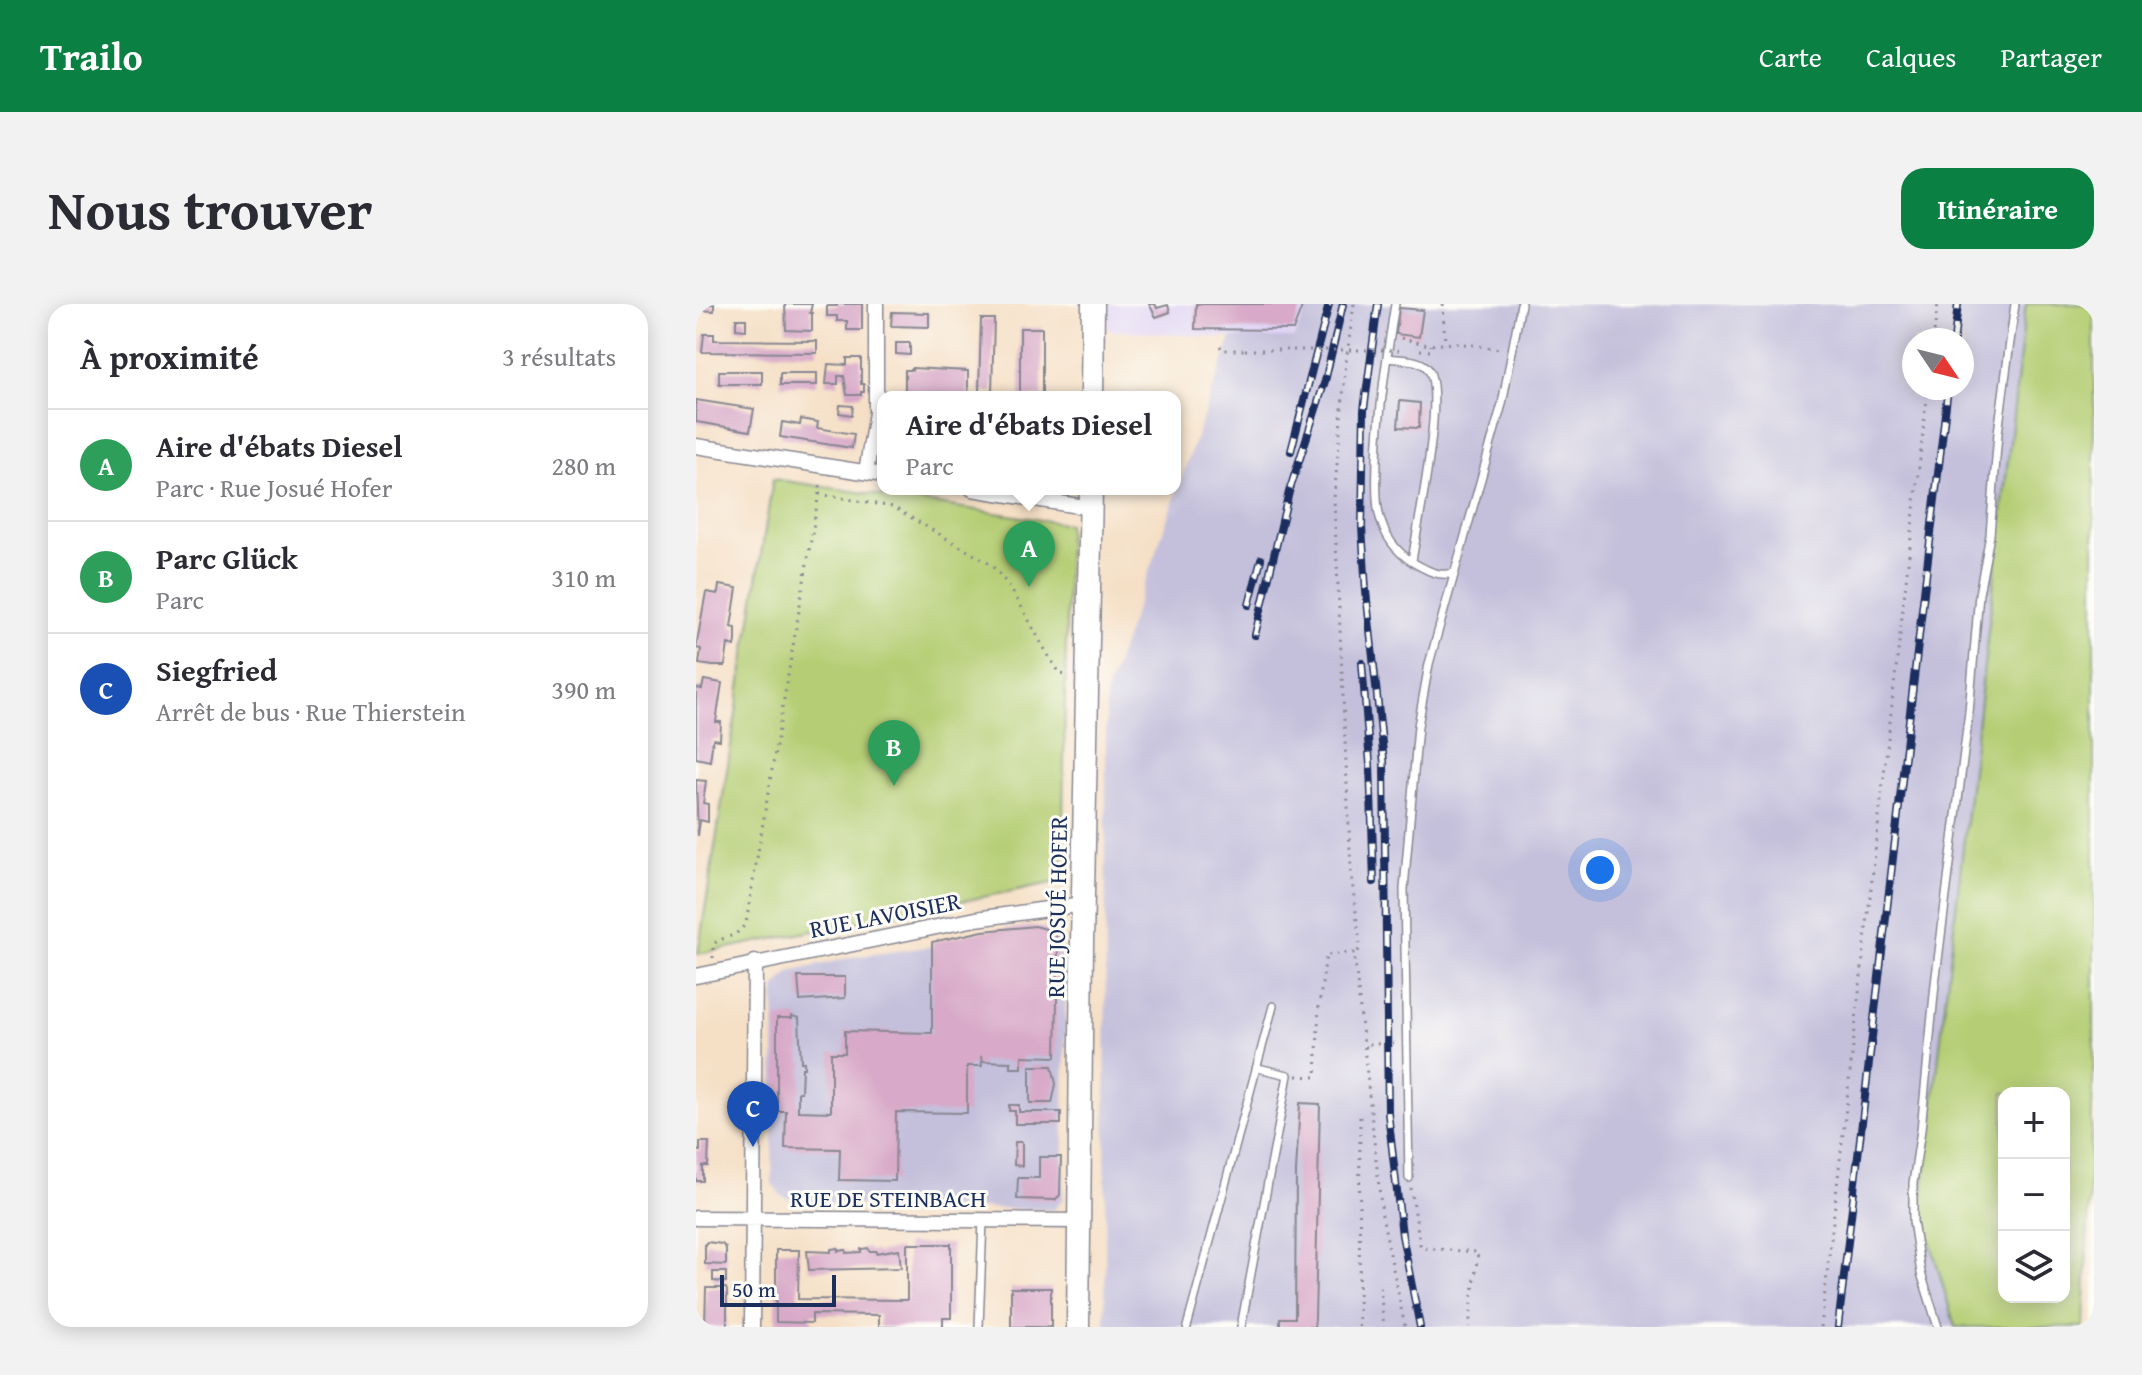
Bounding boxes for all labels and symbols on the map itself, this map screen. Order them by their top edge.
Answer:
north arrow [1902,328,1974,400]
pin: A [1003,521,1055,587]
pin: B [868,720,920,786]
street label: RUE JOSUÉ HOFER [1038,815,1076,998]
your location [1580,850,1620,890]
street label: RUE LAVOISIER [806,883,964,947]
pin: C [727,1081,779,1147]
street label: RUE DE STEINBACH [790,1181,986,1216]
scale bar [720,1271,836,1307]

